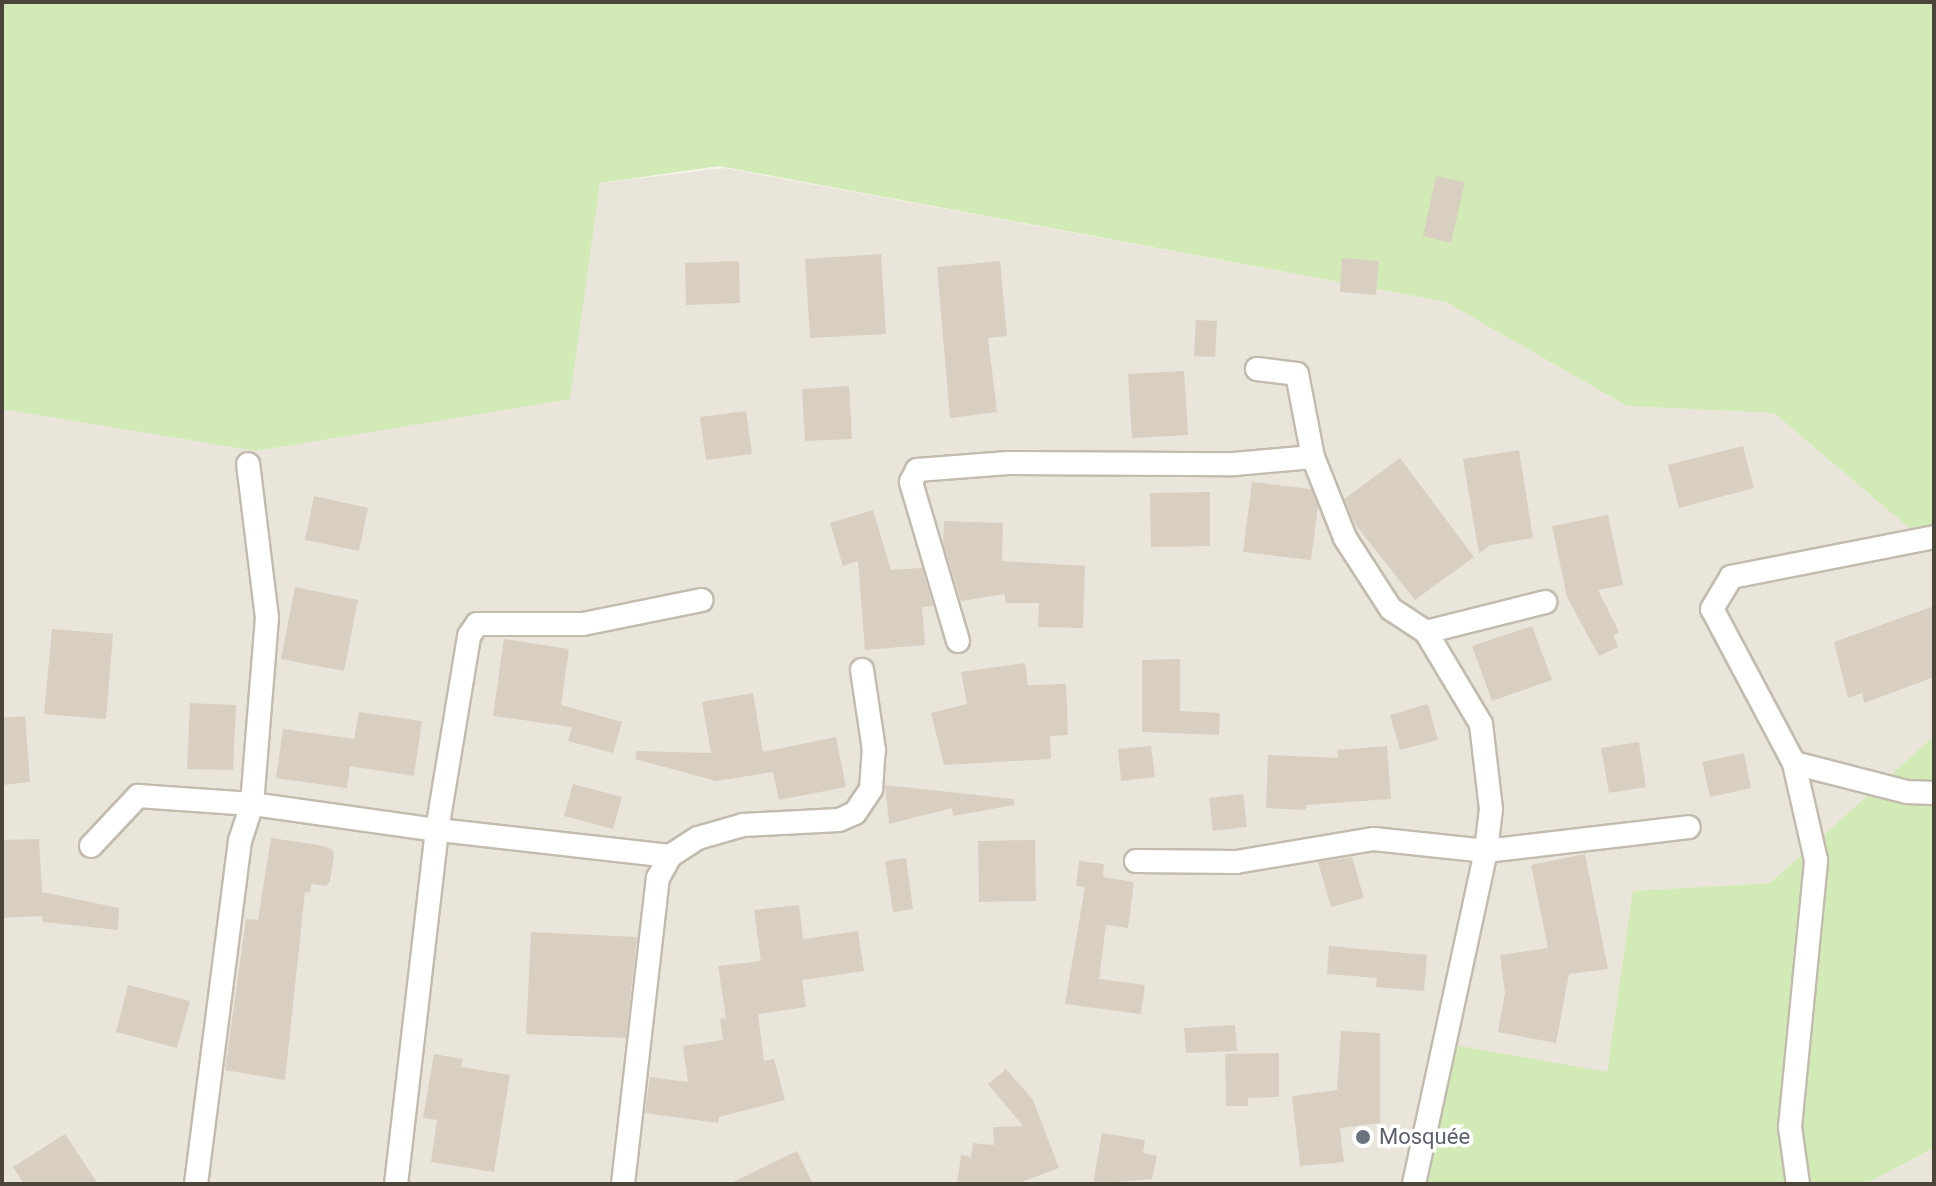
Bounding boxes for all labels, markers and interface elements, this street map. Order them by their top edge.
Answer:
place label: Mosquée [1379,1124,1470,1150]
marker: Mosquée [1354,1128,1372,1146]

